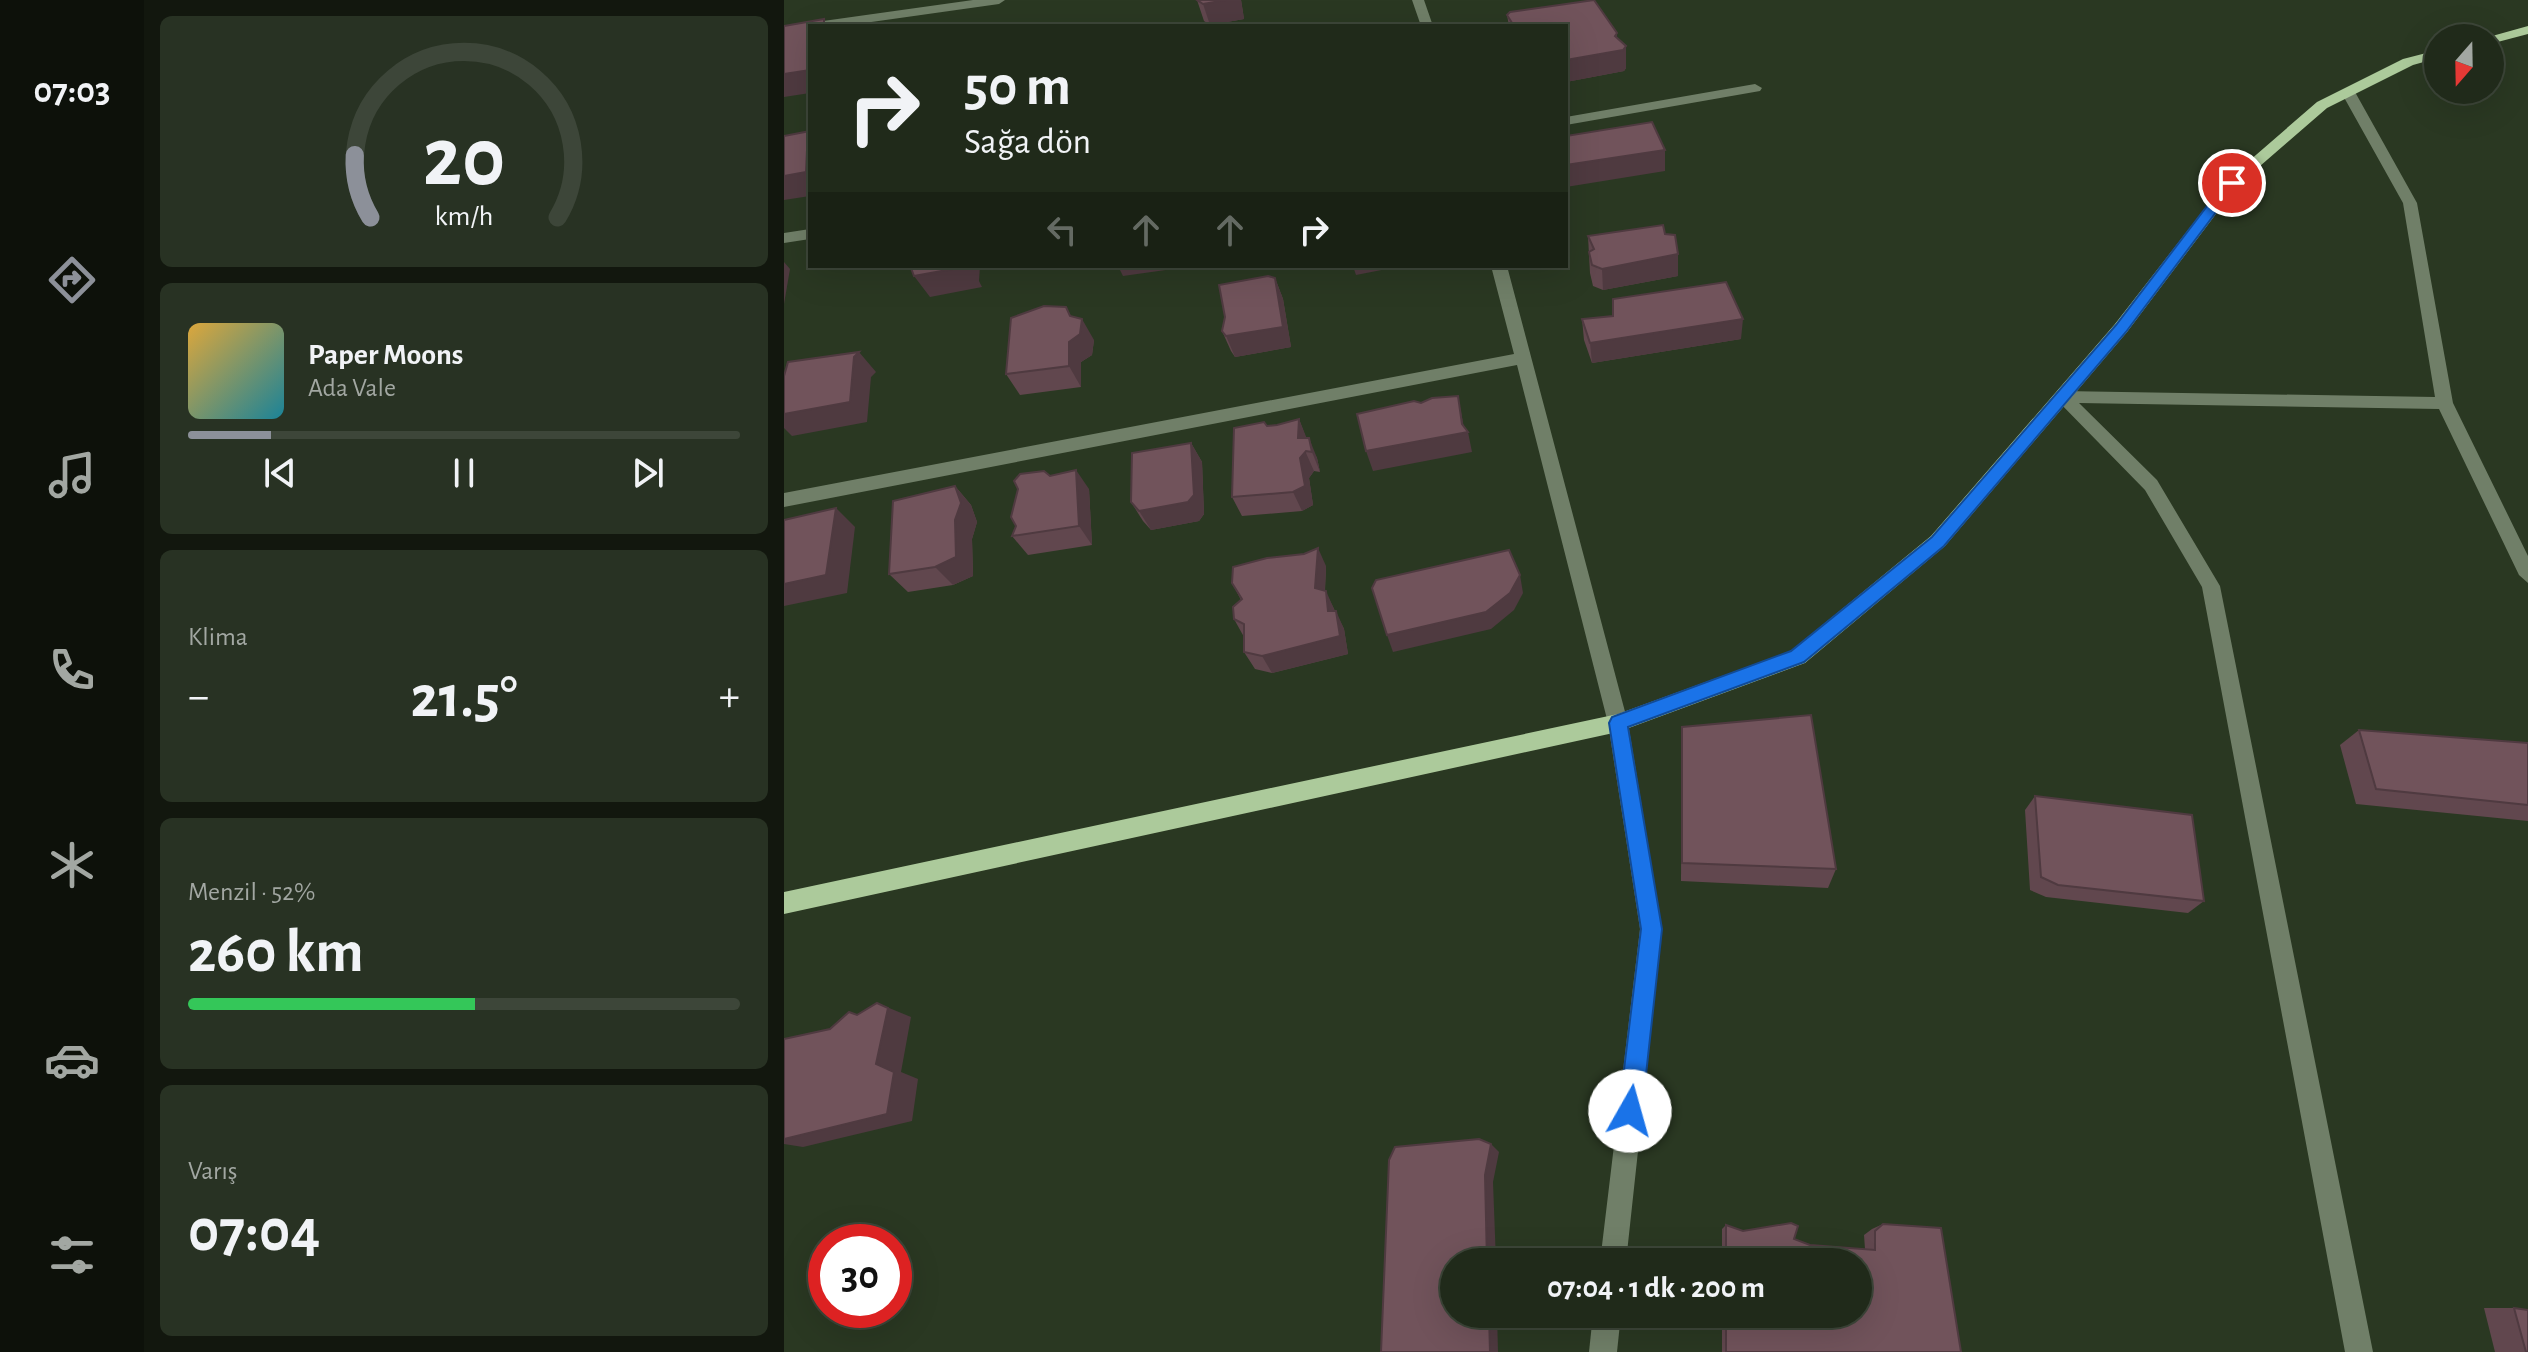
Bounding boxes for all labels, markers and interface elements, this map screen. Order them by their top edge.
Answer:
north arrow [2424,24,2504,104]
map controls [2424,24,2504,104]
icon: right [832,56,936,160]
text: 50 m [964,59,1071,115]
text: 07:03 [34,73,110,109]
text: 20 [423,116,505,200]
text: Sağa dön [964,124,1091,160]
pin [2198,149,2266,217]
icon: arrive [2210,161,2254,205]
text: km/h [435,202,493,231]
icon: left [1040,208,1084,252]
icon: ahead [1124,208,1168,252]
icon: ahead [1208,208,1252,252]
icon: right [1292,208,1336,252]
icon: directions [44,252,100,308]
text: Paper Moons [308,340,463,370]
text: Ada Vale [308,375,396,401]
icon: music [44,447,100,503]
icon: previous [258,451,302,495]
icon: pause [442,451,486,495]
icon: next [626,451,670,495]
text: Klima [188,624,248,650]
icon: phone [44,642,100,698]
text: 21.5° [410,668,518,728]
text: − [188,675,209,719]
text: + [719,675,740,719]
icon: climate [44,837,100,893]
text: Menzil · 52% [188,879,315,905]
text: 260 km [188,923,364,983]
icon: car [44,1032,100,1088]
position arrow [1588,1069,1672,1153]
text: Varış [188,1158,237,1184]
text: 07:04 [188,1202,320,1262]
speed limit sign: 30 [808,1224,912,1328]
icon: filters [44,1227,100,1283]
text: 07:04 · 1 dk · 200 m [1547,1273,1765,1303]

